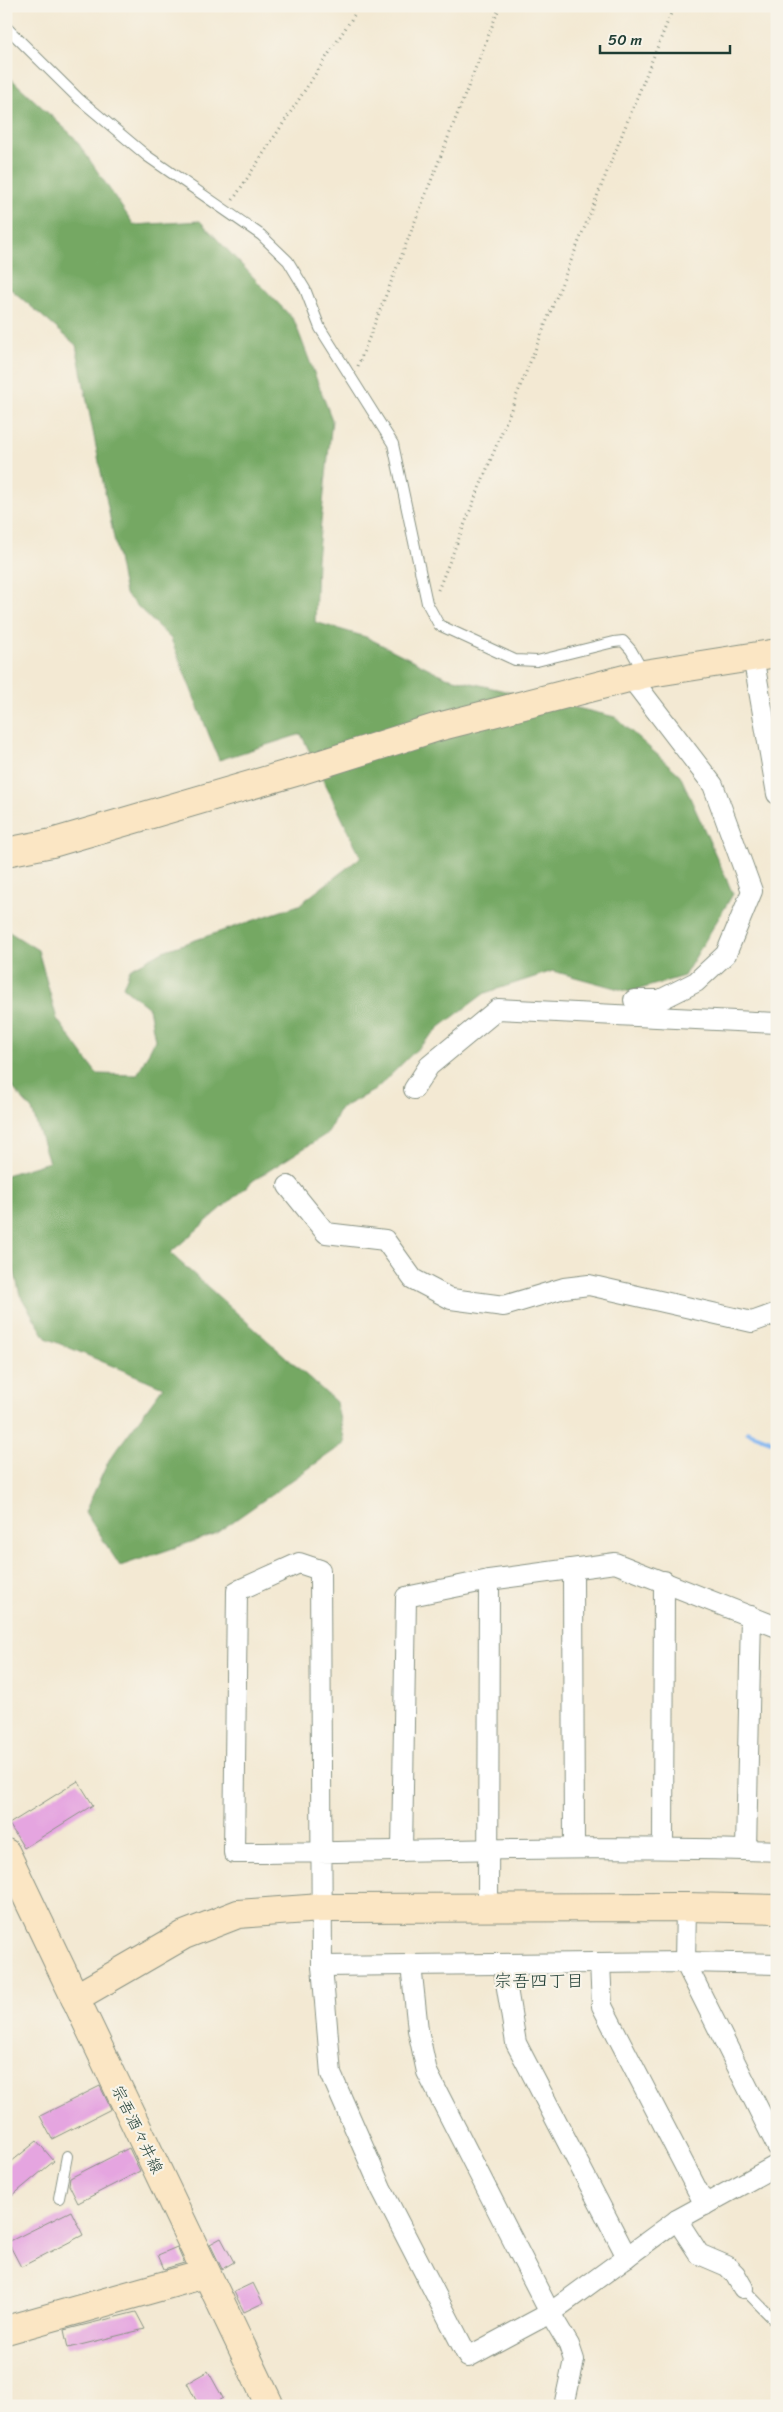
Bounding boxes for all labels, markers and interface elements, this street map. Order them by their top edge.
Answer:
scale bar [600,22,730,54]
text: 50 m [608,27,643,53]
district label: 宗吾四丁目 [494,1965,584,1997]
street label: 宗吾酒々井線 [103,2080,172,2179]

